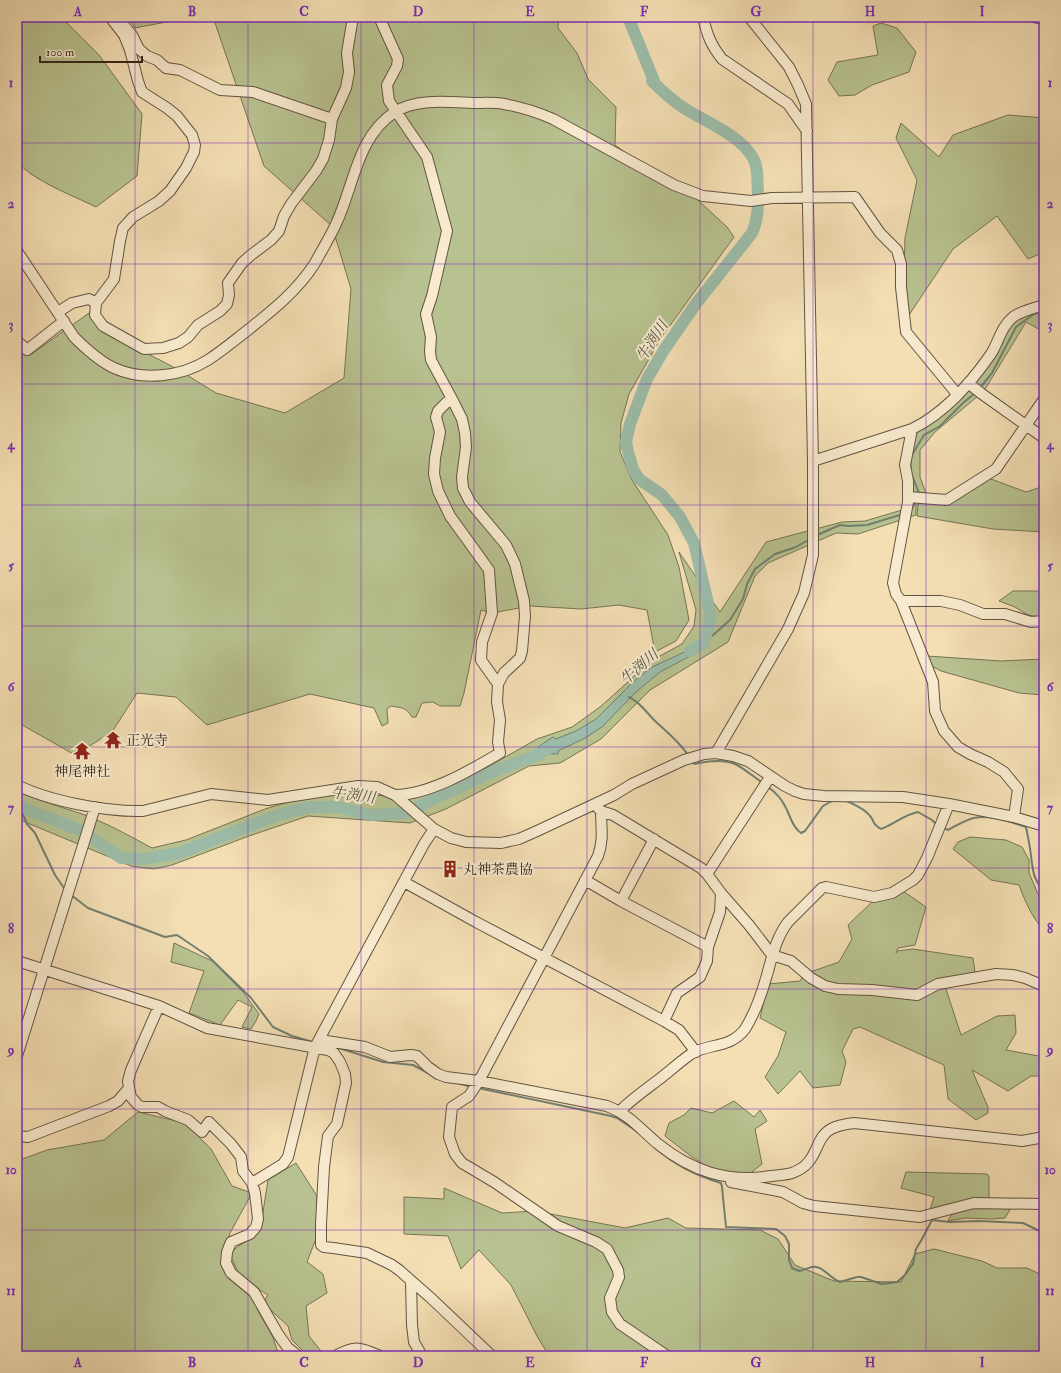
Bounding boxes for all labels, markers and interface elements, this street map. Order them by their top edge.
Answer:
text: A [73,4,83,20]
text: B [188,4,196,20]
text: C [299,4,309,20]
text: D [413,4,424,20]
text: E [525,4,535,20]
text: F [640,4,649,20]
text: G [751,4,762,20]
text: H [865,4,876,20]
text: I [979,4,985,20]
scale bar [40,38,142,64]
text: 100 m [46,45,75,60]
text: 1 [9,75,14,91]
text: 1 [1048,75,1053,91]
text: 2 [8,196,15,212]
text: 2 [1047,196,1054,212]
water label: 牛渕川 [632,316,674,365]
text: 3 [9,317,14,333]
text: 3 [1048,317,1053,333]
text: 4 [6,437,15,453]
text: 4 [1045,437,1054,453]
text: 5 [8,558,14,574]
text: 5 [1047,558,1053,574]
water label: 牛渕川 [616,644,664,689]
text: 6 [8,679,16,695]
text: 6 [1047,679,1055,695]
temple icon: 正光寺 [103,730,123,750]
place label: 正光寺 [126,732,168,749]
temple icon: 神尾神社 [72,741,92,761]
place label: 神尾神社 [54,763,110,780]
water label: 牛渕川 [329,783,378,808]
text: 7 [8,800,15,816]
text: 7 [1047,800,1054,816]
building icon: 丸神茶農協 [440,859,460,879]
place label: 丸神茶農協 [463,861,533,878]
text: 8 [8,921,14,937]
text: 8 [1047,921,1053,937]
text: 9 [6,1042,15,1058]
text: 9 [1045,1042,1054,1058]
text: 10 [5,1162,17,1178]
text: 10 [1044,1162,1056,1178]
text: 11 [6,1283,16,1299]
text: 11 [1045,1283,1055,1299]
text: A [73,1355,83,1371]
text: B [188,1355,196,1371]
text: C [299,1355,309,1371]
text: D [413,1355,424,1371]
text: E [525,1355,535,1371]
text: F [640,1355,649,1371]
text: G [751,1355,762,1371]
text: H [865,1355,876,1371]
text: I [979,1355,985,1371]

